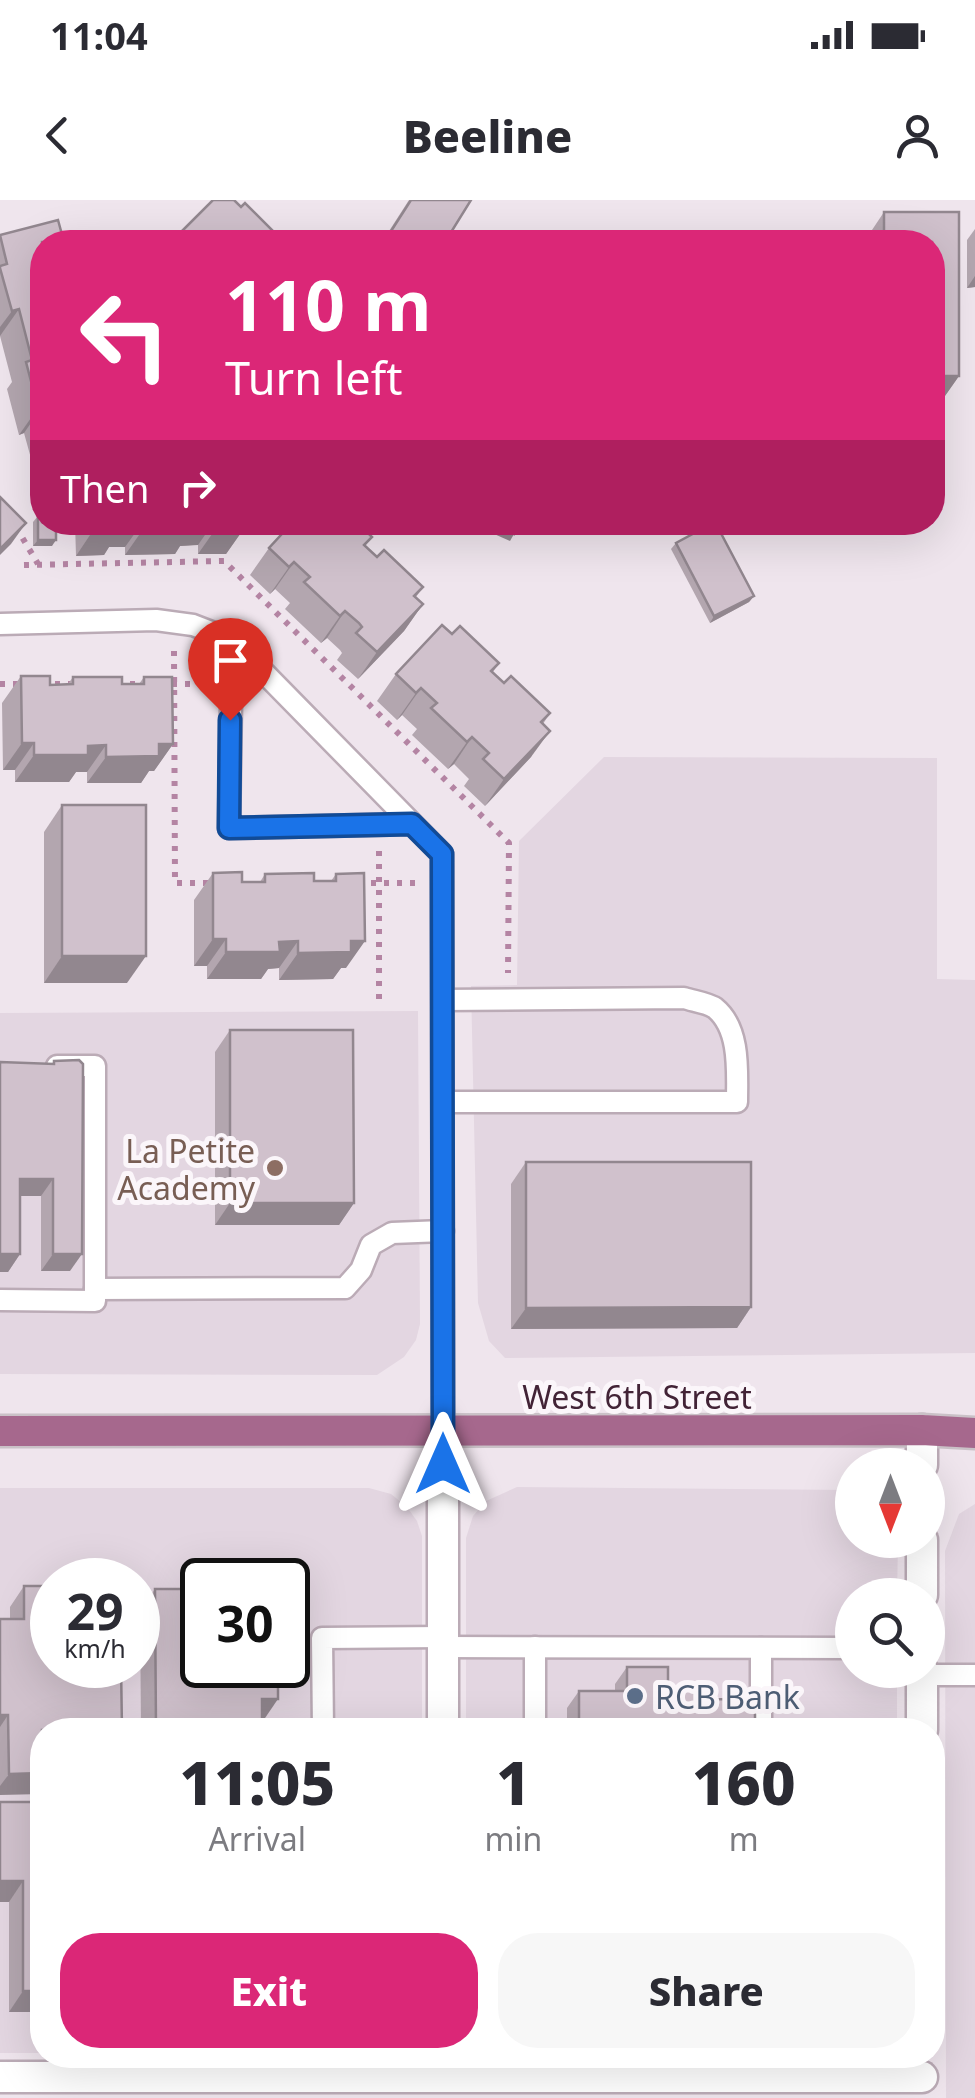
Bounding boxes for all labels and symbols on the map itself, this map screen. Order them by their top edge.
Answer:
pin [188,618,273,721]
place label: La Petite Academy [117,1129,256,1209]
marker: La Petite Academy [264,1157,286,1179]
street label: West 6th Street [522,1375,752,1418]
position arrow [391,1412,495,1516]
north arrow [835,1448,945,1558]
speed limit sign: 30 [180,1558,310,1688]
place label: RCB Bank [655,1675,800,1718]
marker: RCB Bank [624,1685,646,1707]

